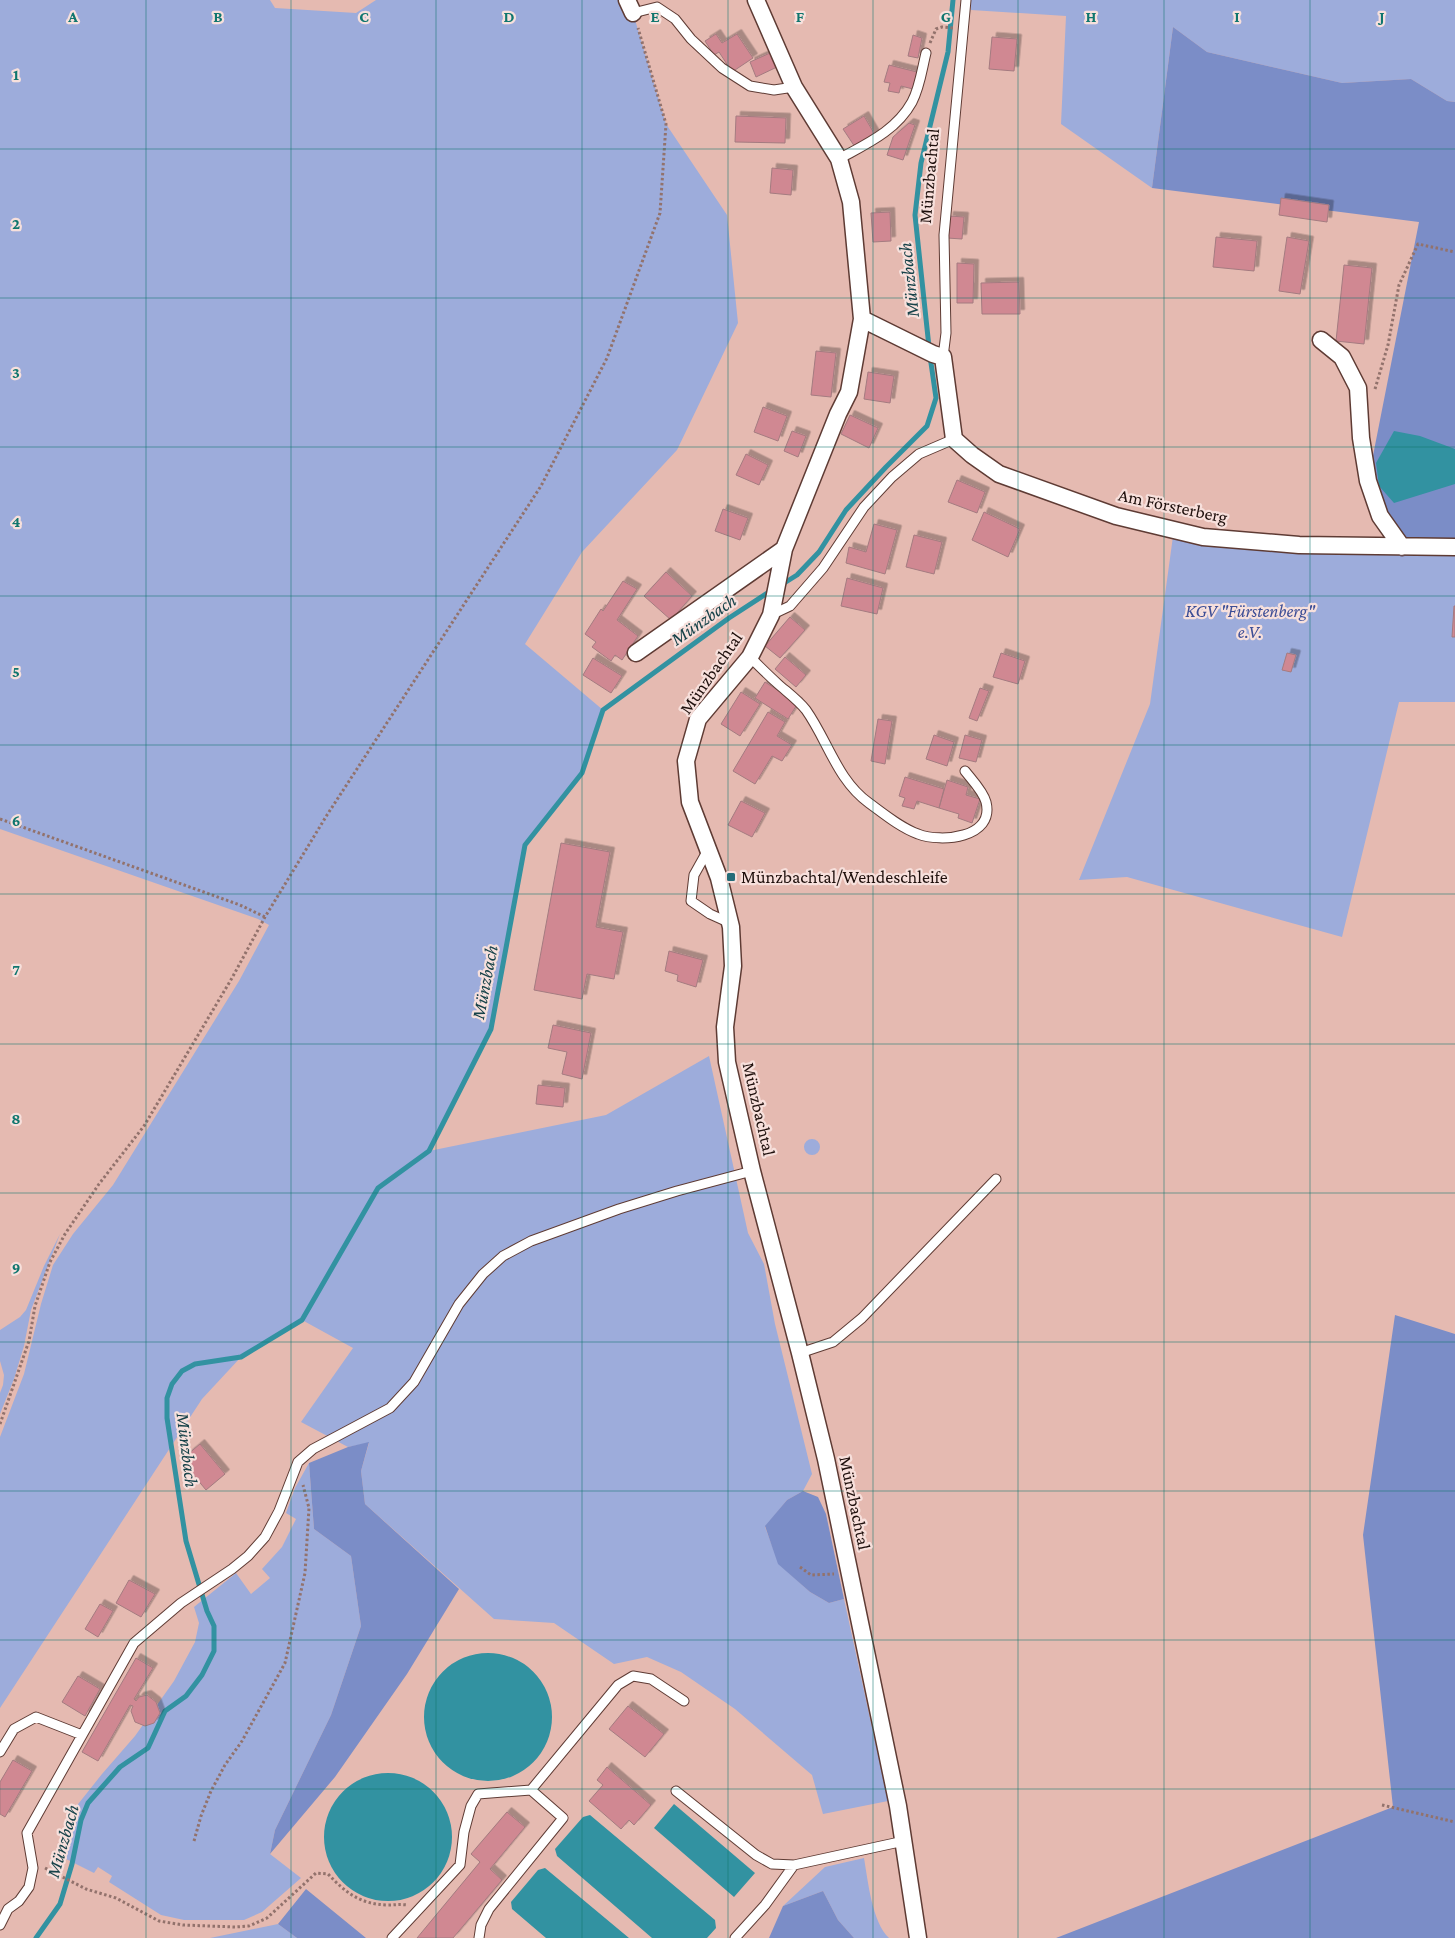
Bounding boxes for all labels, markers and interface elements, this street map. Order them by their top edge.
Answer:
text: A [67,8,78,25]
text: B [213,8,223,25]
text: C [359,8,369,25]
text: D [503,8,515,25]
text: E [650,8,660,25]
text: F [796,8,805,25]
text: G [941,8,951,25]
text: H [1086,8,1097,25]
text: I [1234,8,1240,25]
text: J [1377,8,1385,25]
text: 1 [13,66,19,83]
street label: Münzbachtal [915,127,943,224]
text: 2 [12,215,20,232]
water label: Münzbach [894,241,923,319]
text: 3 [12,364,20,381]
street label: Am Försterberg [1117,485,1230,527]
text: 4 [12,513,21,530]
water label: Münzbach [666,589,740,650]
park label: KGV "Fürstenberg" e.V. [1185,601,1315,642]
street label: Münzbachtal [675,628,747,718]
text: 5 [12,663,20,680]
text: 6 [12,812,20,829]
place label: Münzbachtal/Wendeschleife [741,867,948,887]
marker: Münzbachtal/Wendeschleife [725,871,737,883]
water label: Münzbach [467,943,502,1022]
text: 7 [12,961,20,978]
street label: Münzbachtal [739,1060,780,1158]
text: 8 [11,1110,21,1127]
text: 9 [12,1259,20,1276]
water label: Münzbach [172,1410,203,1489]
street label: Münzbachtal [835,1454,875,1552]
water label: Münzbach [42,1802,83,1881]

